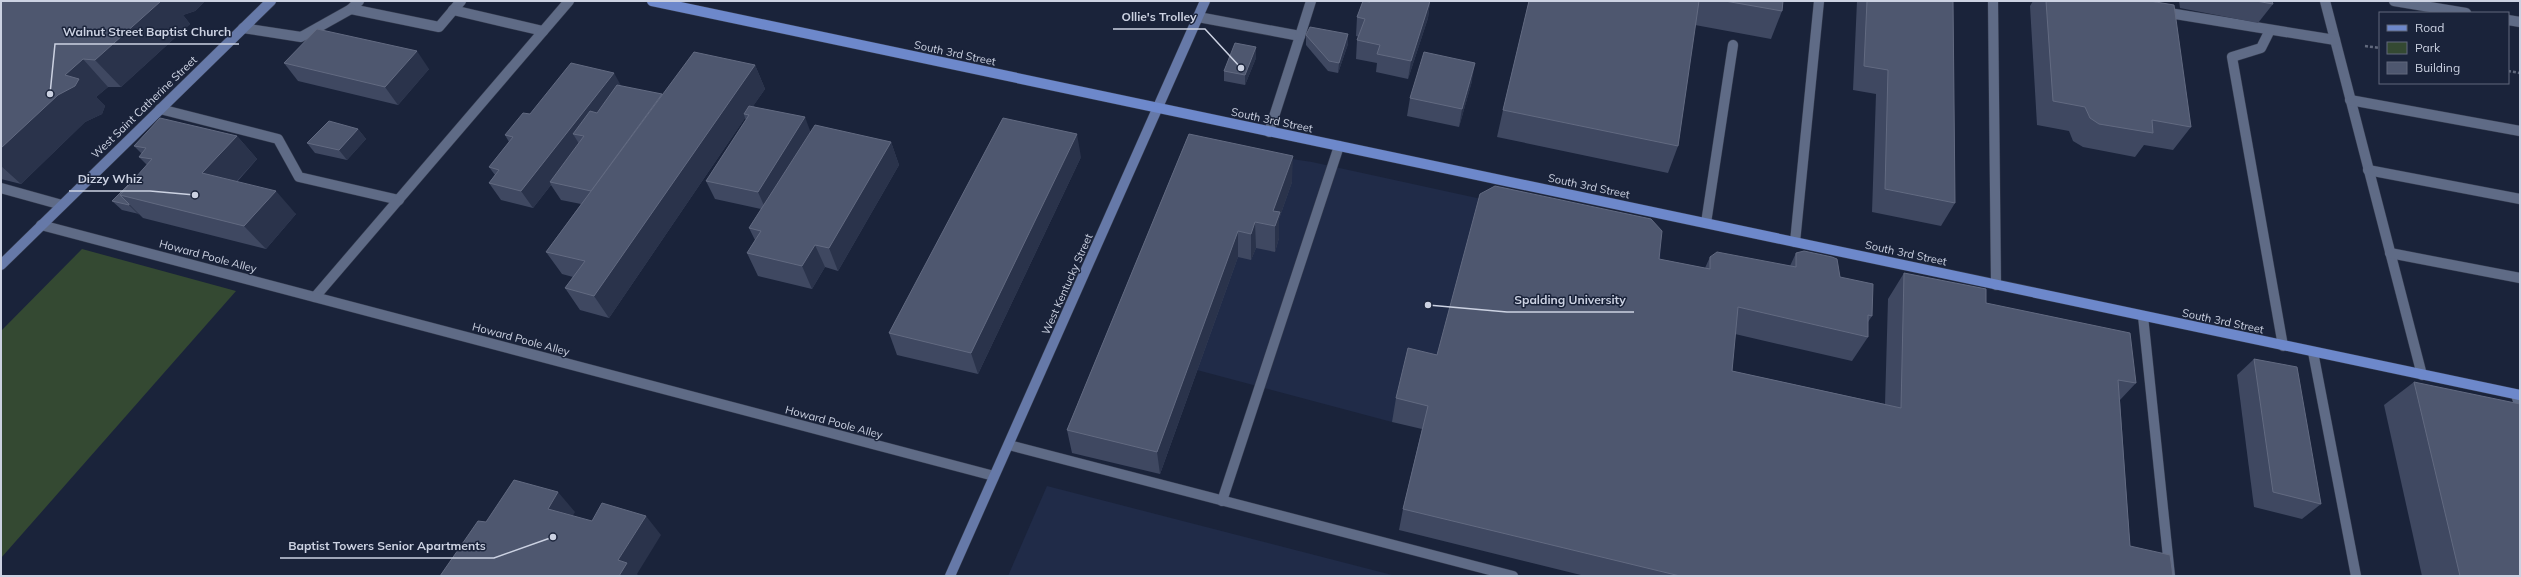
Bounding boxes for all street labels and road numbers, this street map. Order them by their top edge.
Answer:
street label: South 3rd Street [913,38,997,69]
street label: West Saint Catherine Street [88,53,200,161]
street label: South 3rd Street [1230,105,1314,136]
street label: South 3rd Street [1547,171,1631,202]
street label: West Kentucky Street [1038,231,1096,337]
street label: Howard Poole Alley [158,236,258,276]
street label: South 3rd Street [1864,238,1948,269]
street label: South 3rd Street [2181,306,2265,337]
street label: Howard Poole Alley [471,319,571,359]
street label: Howard Poole Alley [784,402,884,442]

